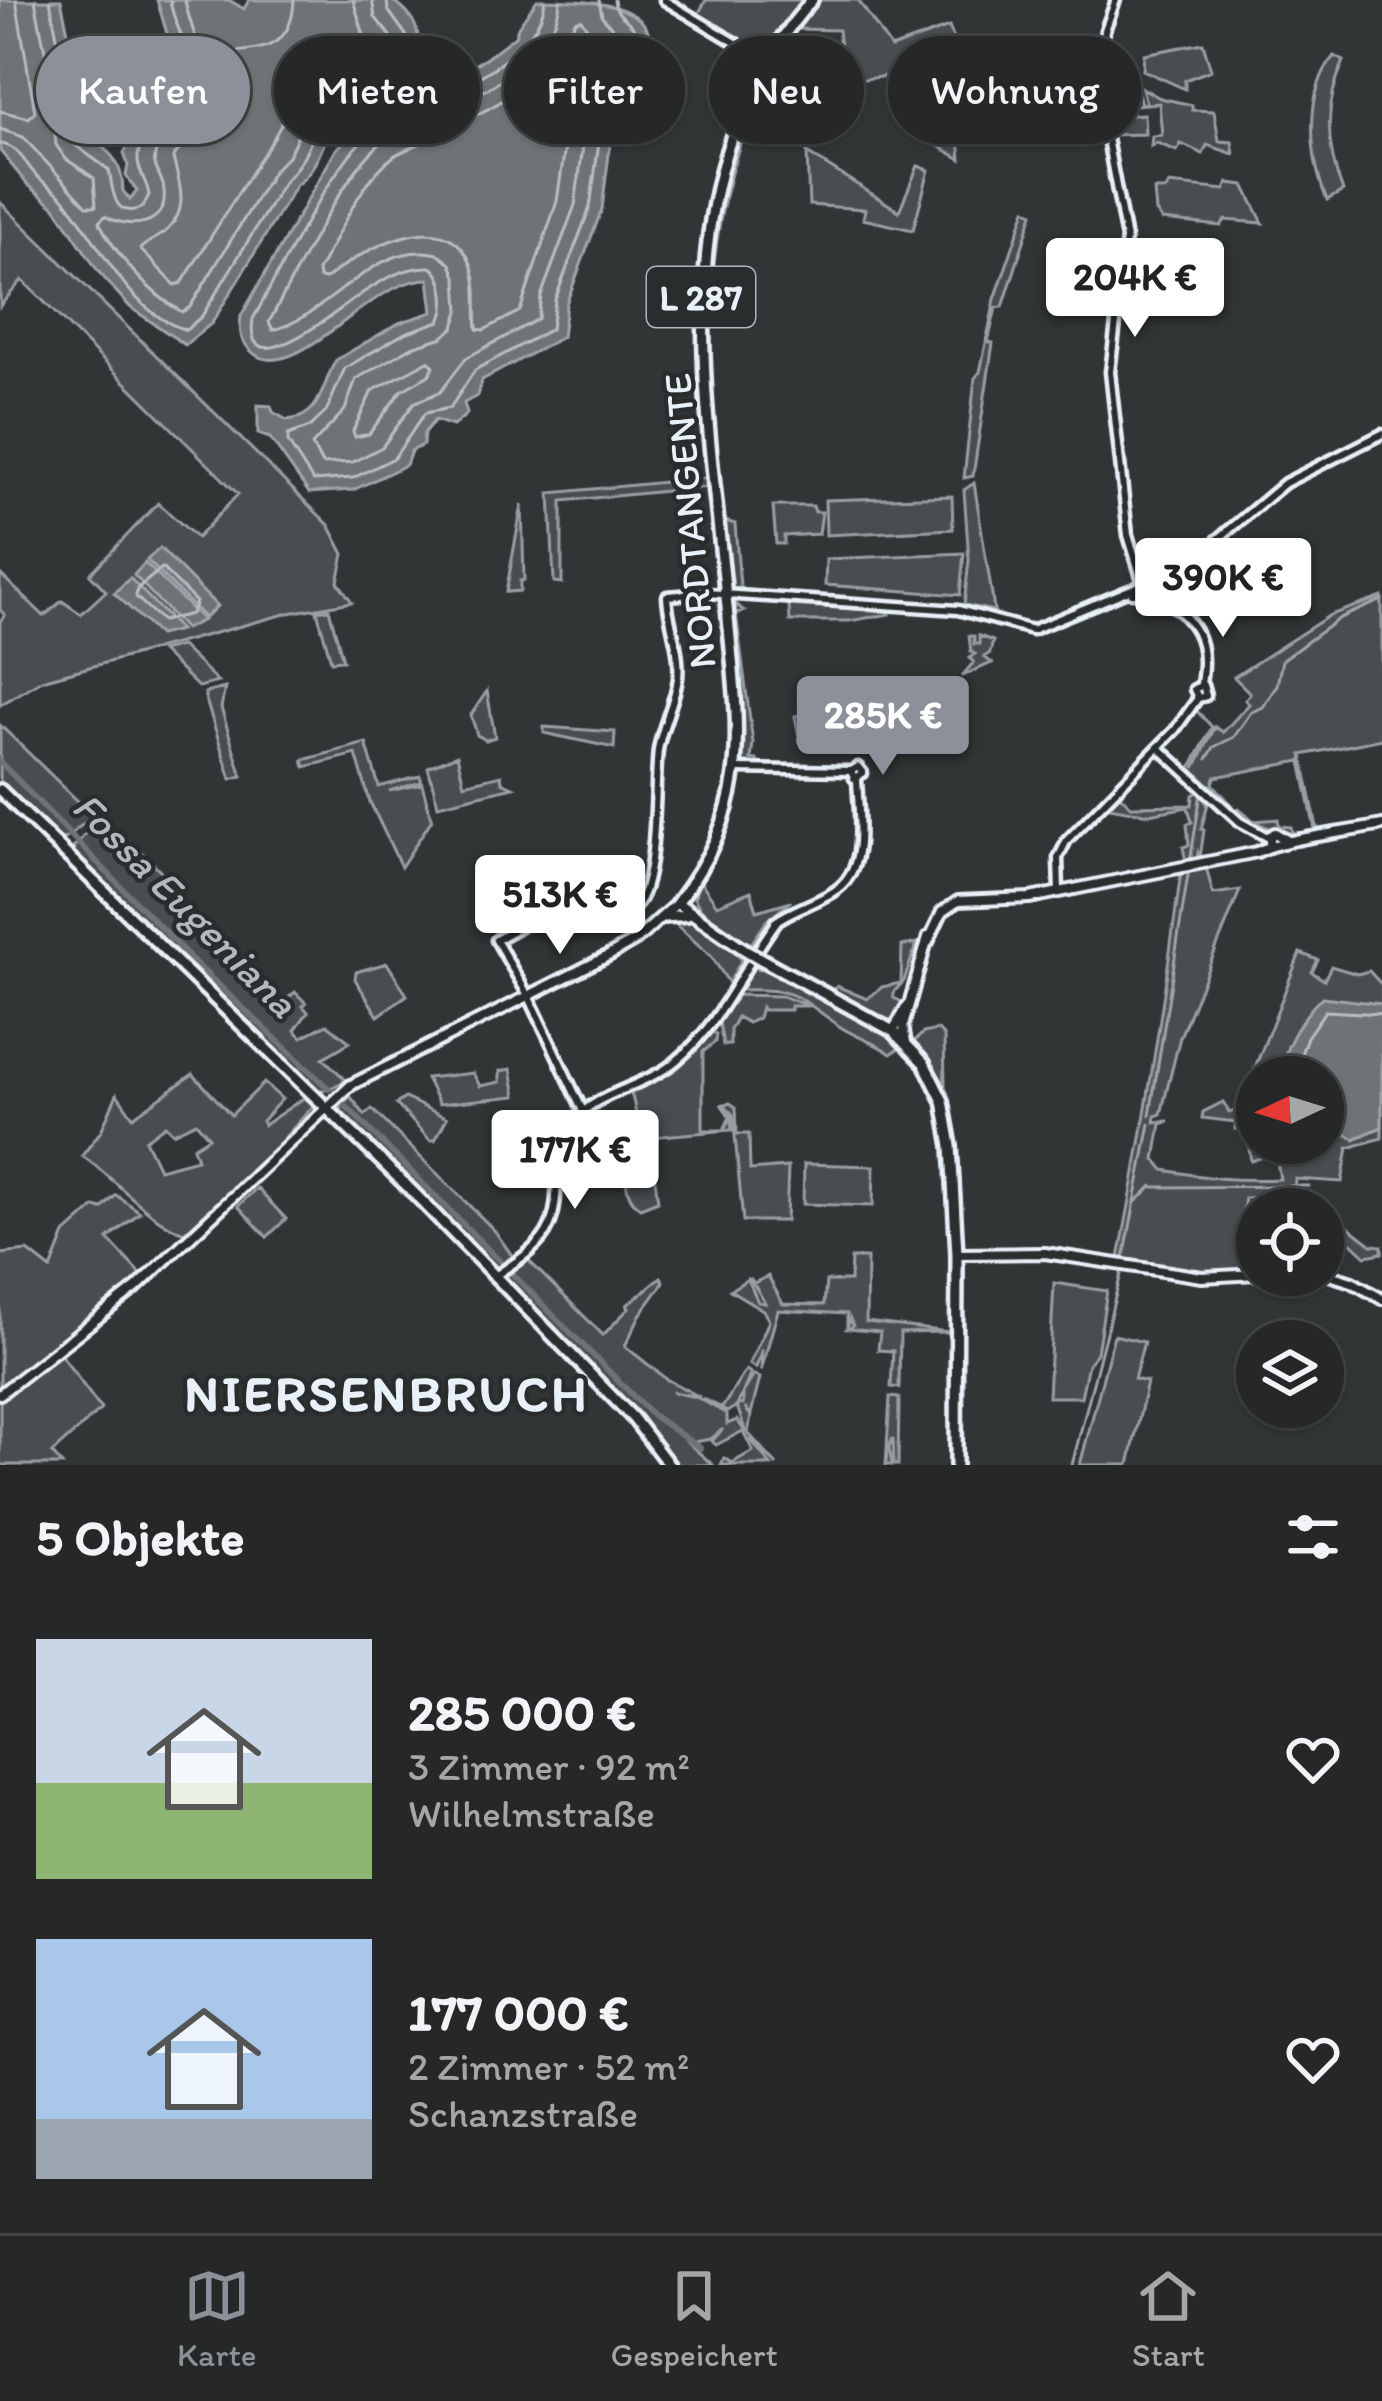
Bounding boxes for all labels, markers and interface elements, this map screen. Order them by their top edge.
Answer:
chip: Kaufen [36,36,250,144]
chip: Mieten [274,36,480,144]
chip: Filter [504,36,685,144]
chip: Neu [709,36,864,144]
chip: Wohnung [888,36,1141,144]
pin: 204K € [1037,238,1233,340]
text: 204K € [1073,253,1197,300]
road number: L 287 [647,267,755,327]
street label: NORDTANGENTE [653,371,726,670]
pin: 390K € [1125,538,1321,640]
text: 390K € [1162,553,1284,600]
pin: 285K € [785,676,981,778]
text: 285K € [824,691,942,738]
water label: Fossa Eugeniana [62,781,309,1028]
pin: 513K € [462,855,658,957]
text: 513K € [502,870,618,917]
north arrow [1236,1056,1344,1164]
map controls [1236,1056,1344,1428]
pin: 177K € [477,1110,673,1212]
text: 177K € [519,1125,631,1172]
button: locate [1236,1188,1344,1296]
button: layers [1236,1320,1344,1428]
district label: NIERSENBRUCH [184,1363,590,1424]
icon: filters [1280,1504,1346,1570]
text: 5 Objekte [36,1507,244,1568]
text: 285 000 € [408,1682,636,1743]
icon: home [132,1687,276,1831]
icon: heart [1280,1726,1346,1792]
text: 3 Zimmer · 92 m² [408,1743,690,1790]
text: Wilhelmstraße [408,1790,655,1837]
text: 177 000 € [408,1982,629,2043]
icon: home [132,1987,276,2131]
icon: heart [1280,2026,1346,2092]
text: 2 Zimmer · 52 m² [408,2043,689,2090]
text: Schanzstraße [408,2090,638,2137]
tab: Karte [177,2263,256,2374]
tab: Gespeichert [611,2263,778,2374]
tab: Start [1132,2263,1205,2374]

